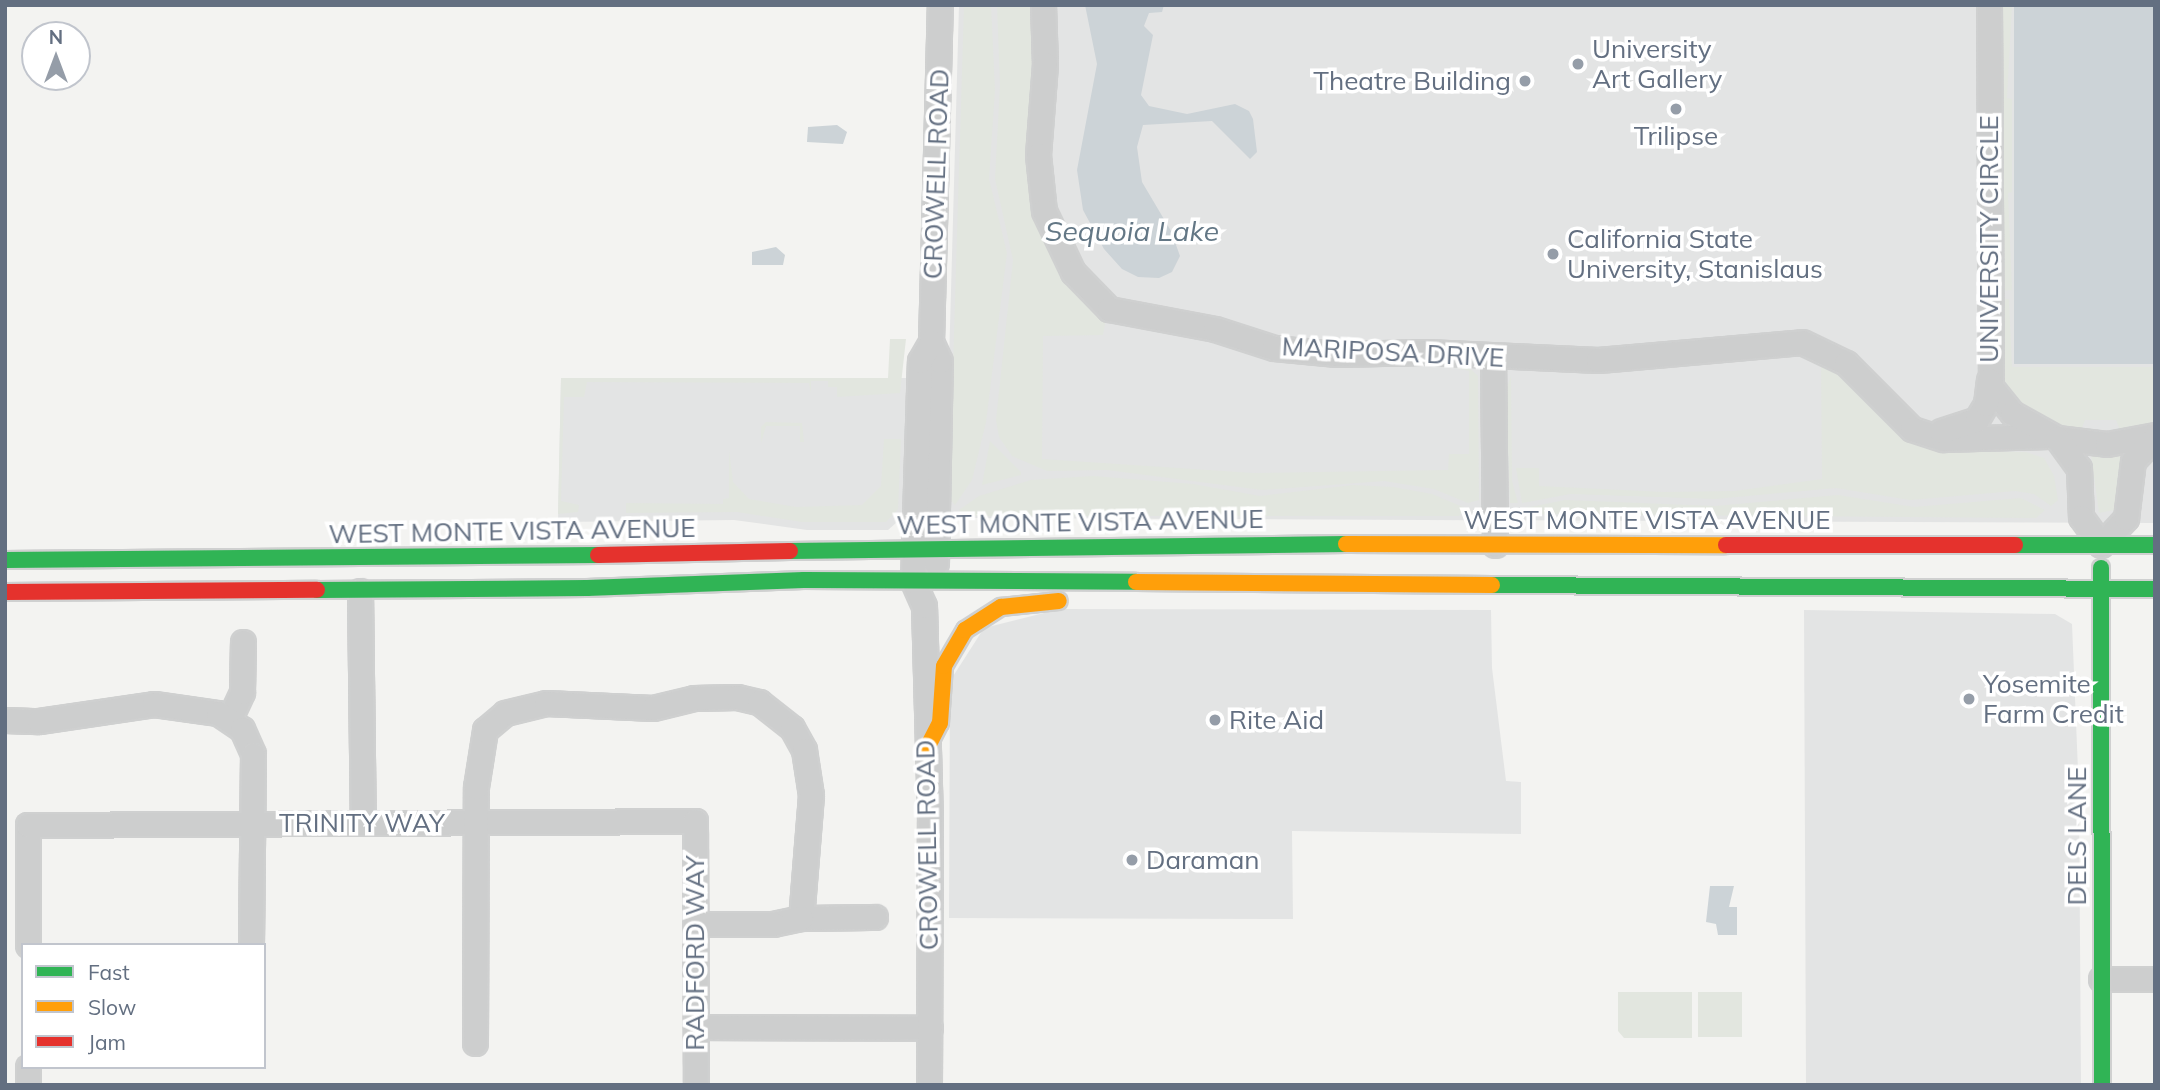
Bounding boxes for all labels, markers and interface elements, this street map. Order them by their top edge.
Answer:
north arrow [21,21,91,91]
text: N [49,25,63,49]
place label: University Art Gallery [1592,33,1722,94]
marker: University Art Gallery [1570,56,1586,72]
place label: Theatre Building [1313,65,1511,97]
street label: CROWELL ROAD [917,68,955,280]
marker: Theatre Building [1517,73,1533,89]
marker: Trilipse [1668,101,1684,117]
street label: UNIVERSITY CIRCLE [1973,115,2005,363]
place label: Trilipse [1634,120,1718,152]
water label: Sequoia Lake [1045,214,1219,248]
place label: California State University, Stanislaus [1567,223,1823,284]
marker: California State University, Stanislaus [1545,246,1561,262]
street label: MARIPOSA DRIVE [1281,331,1505,373]
street label: WEST MONTE VISTA AVENUE [896,503,1264,541]
street label: WEST MONTE VISTA AVENUE [1464,504,1830,536]
street label: WEST MONTE VISTA AVENUE [328,512,696,550]
place label: Yosemite Farm Credit [1983,668,2124,730]
marker: Yosemite Farm Credit [1961,691,1977,707]
place label: Rite Aid [1229,704,1324,736]
marker: Rite Aid [1207,712,1223,728]
street label: CROWELL ROAD [910,739,944,951]
street label: DELS LANE [2061,767,2093,905]
street label: TRINITY WAY [279,807,445,839]
place label: Daraman [1146,844,1260,876]
marker: Daraman [1124,852,1140,868]
street label: RADFORD WAY [679,855,711,1051]
legend [21,943,266,1069]
text: Fast [88,959,130,985]
text: Slow [88,994,136,1020]
text: Jam [88,1029,126,1055]

